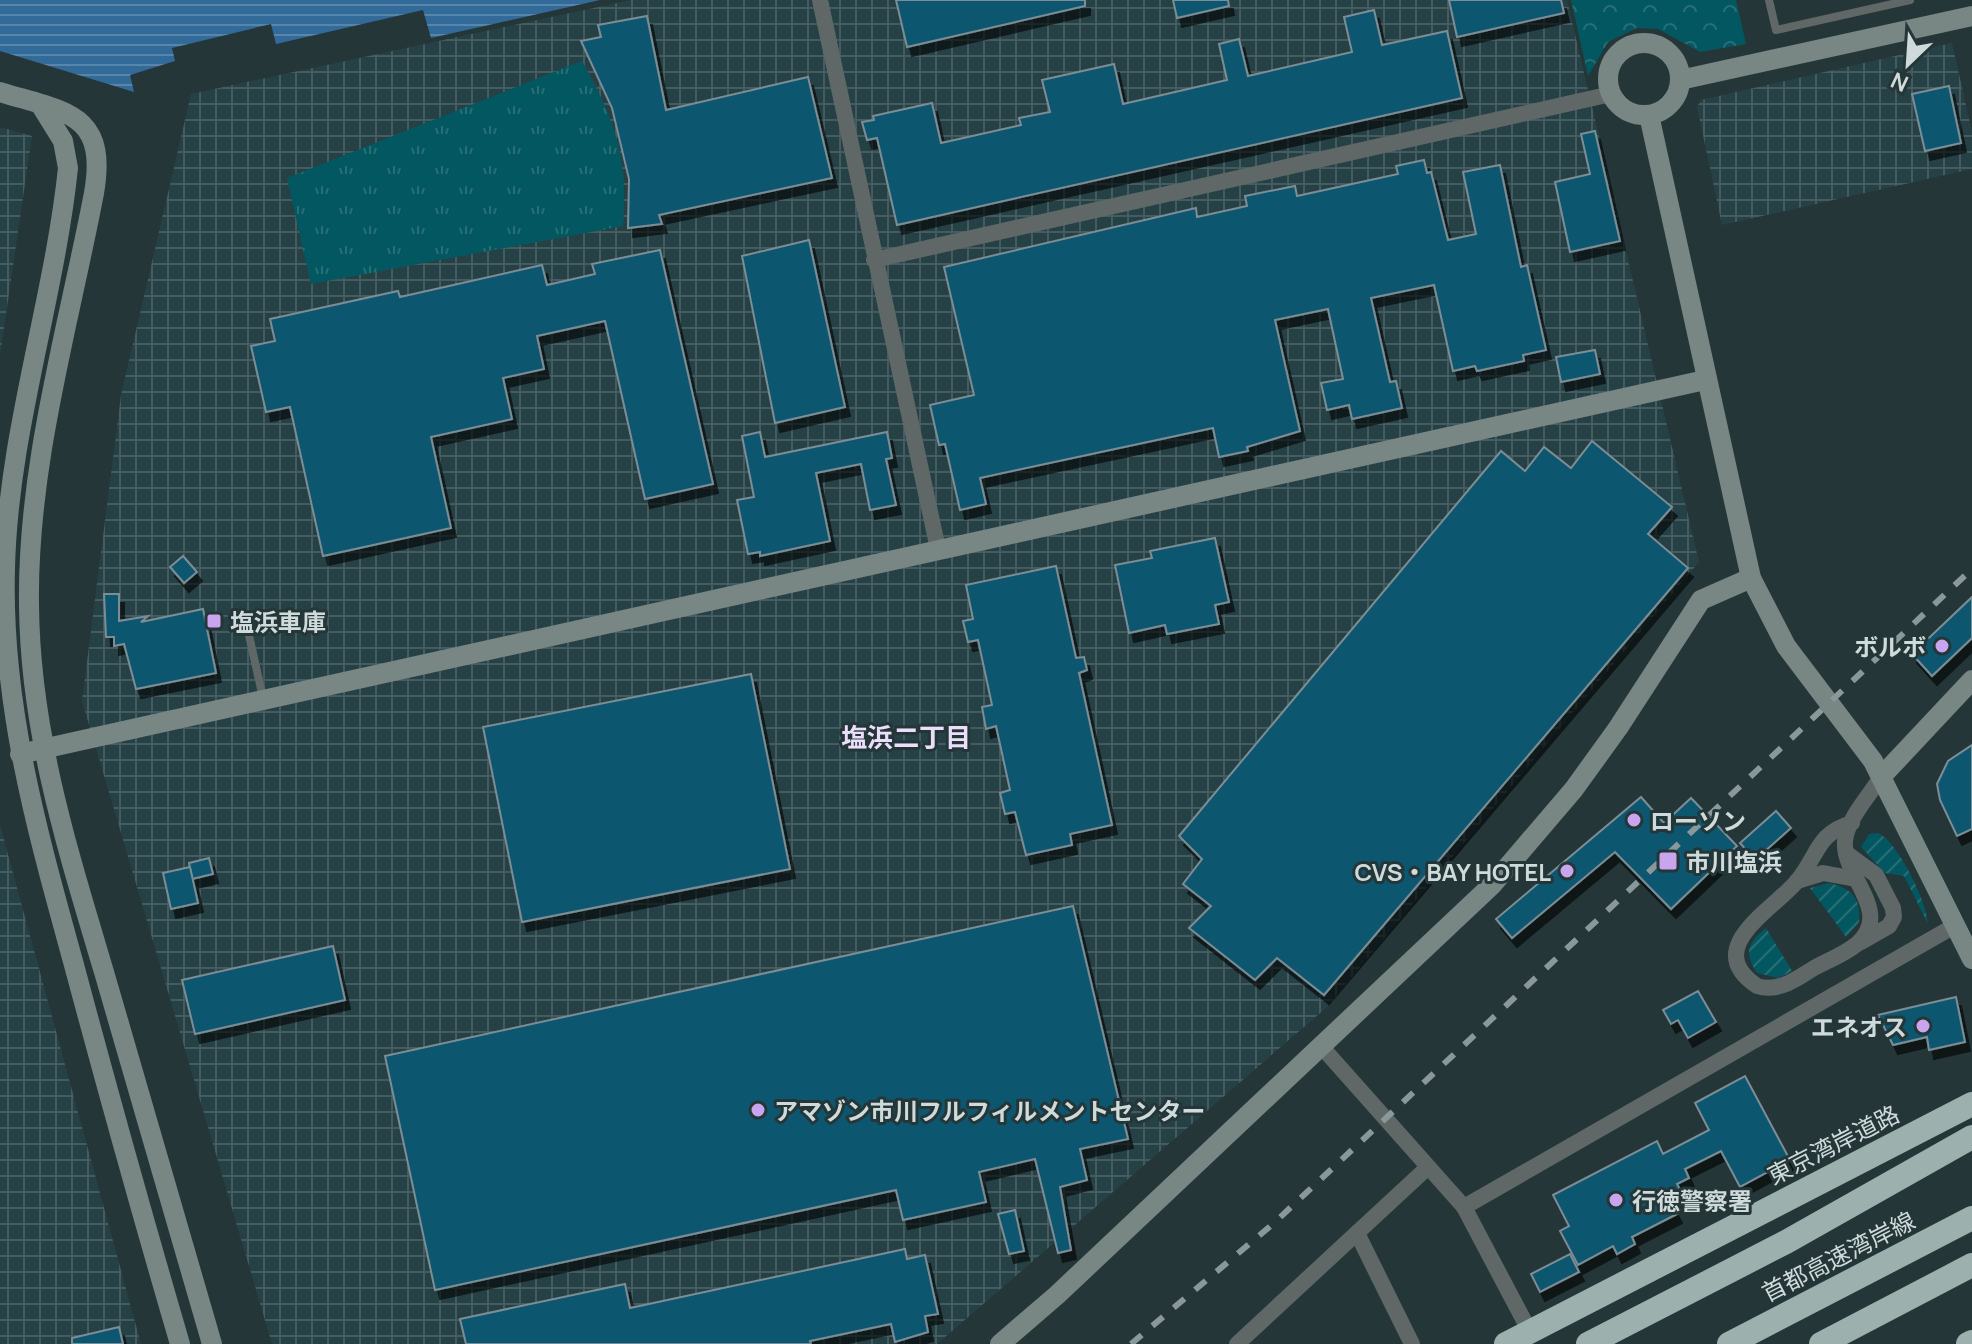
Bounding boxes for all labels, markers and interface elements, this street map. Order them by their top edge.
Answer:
north arrow [1868,24,1948,104]
text: N [1886,65,1913,99]
place label: 塩浜車庫 [230,605,326,638]
marker: 塩浜車庫 [205,612,223,630]
place label: ボルボ [1854,630,1926,663]
marker: ボルボ [1933,637,1951,655]
district label: 塩浜二丁目 [841,719,971,755]
place label: ローソン [1650,804,1746,837]
marker: ローソン [1625,811,1643,829]
place label: 市川塩浜 [1686,845,1782,878]
marker: 市川塩浜 [1657,850,1679,872]
place label: CVS・BAY HOTEL [1355,855,1551,888]
marker: CVS・BAY HOTEL [1558,862,1576,880]
place label: エネオス [1811,1010,1907,1043]
marker: エネオス [1914,1017,1932,1035]
place label: アマゾン市川フルフィルメントセンター [774,1094,1206,1127]
street label: 東京湾岸道路 [1761,1097,1905,1191]
marker: アマゾン市川フルフィルメントセンター [749,1101,767,1119]
place label: 行徳警察署 [1632,1184,1752,1217]
marker: 行徳警察署 [1607,1191,1625,1209]
street label: 首都高速湾岸線 [1756,1203,1920,1309]

